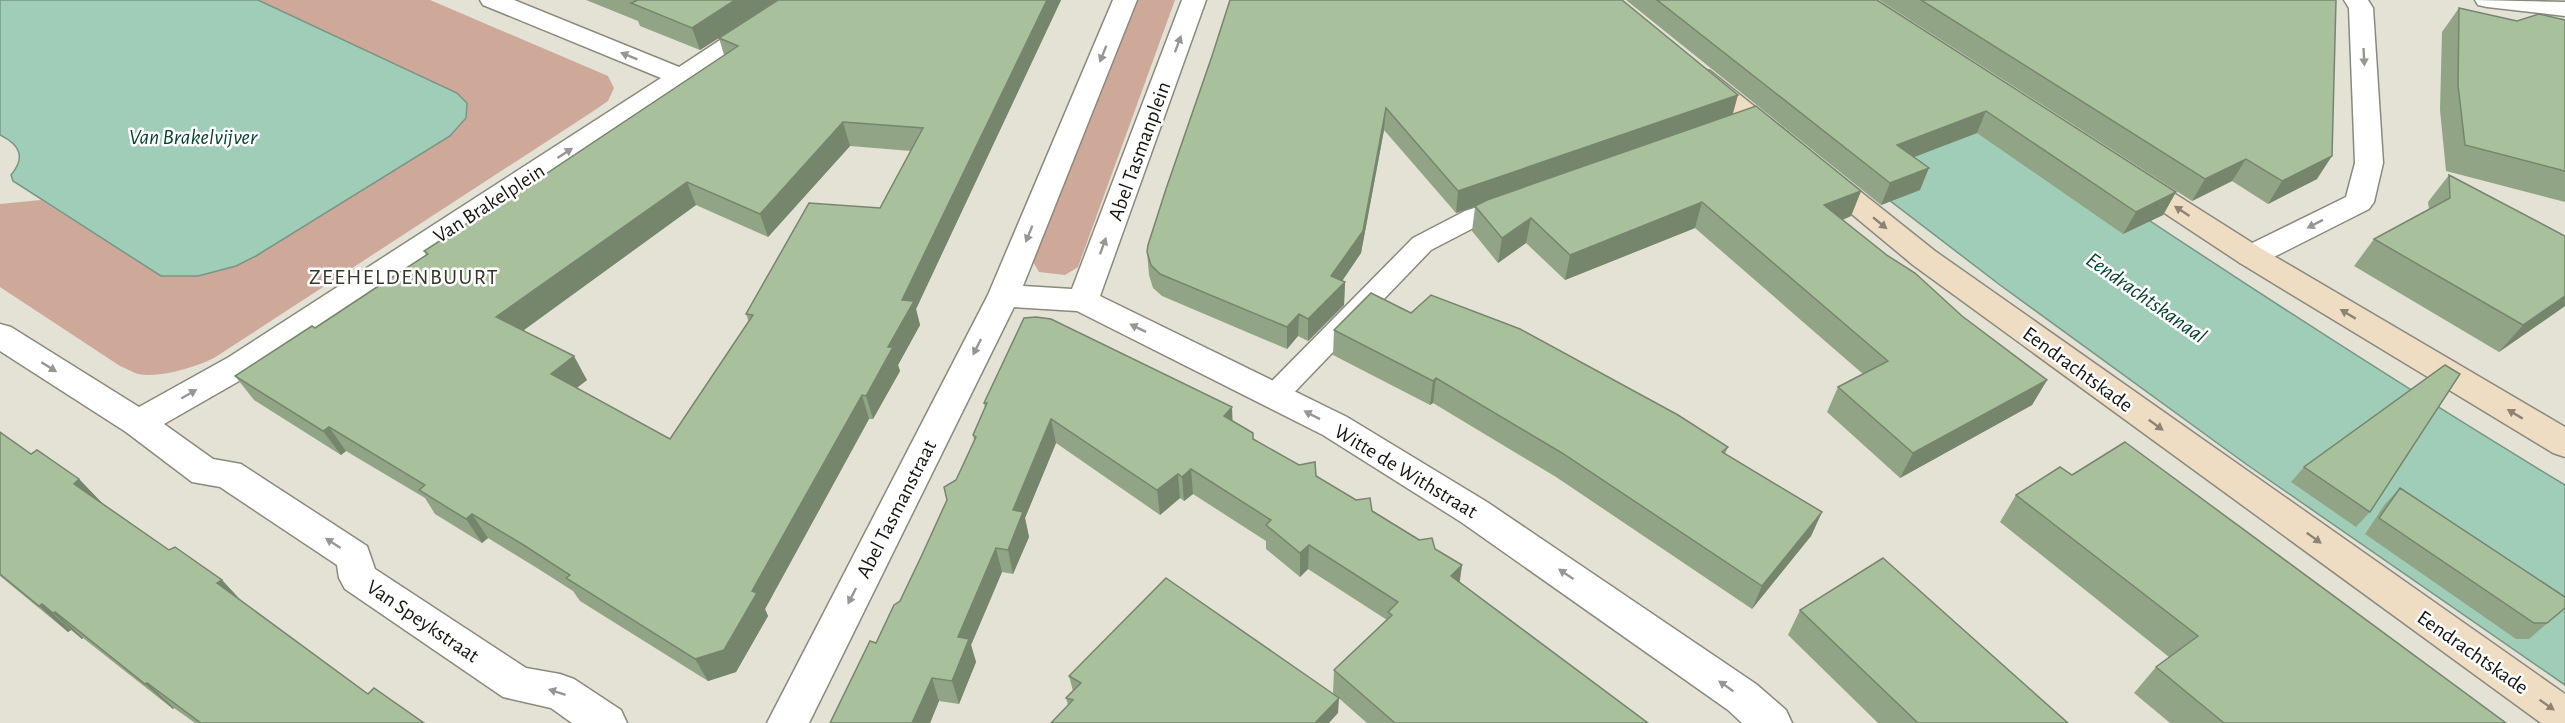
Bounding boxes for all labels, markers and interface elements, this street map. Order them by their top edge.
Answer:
one-way arrow [1174,35,1183,53]
one-way arrow [1098,45,1107,63]
one-way arrow [2359,48,2368,67]
one-way arrow [620,51,638,61]
street label: Abel Tasmanplein [1105,79,1174,223]
water label: Van Brakelvijver [129,126,258,148]
one-way arrow [557,148,573,159]
street label: Van Brakelplein [430,160,548,247]
one-way arrow [2174,206,2190,217]
one-way arrow [1872,216,1888,229]
one-way arrow [2307,219,2324,229]
one-way arrow [1024,226,1034,244]
one-way arrow [1099,237,1109,255]
water label: Eendrachtskanaal [2082,248,2211,347]
district label: ZEEHELDENBUURT [309,266,499,288]
one-way arrow [2339,309,2356,319]
street label: Eendrachtskade [2019,323,2137,416]
one-way arrow [1129,324,1146,333]
one-way arrow [973,338,982,355]
one-way arrow [41,361,58,372]
one-way arrow [181,389,197,400]
one-way arrow [2507,409,2523,420]
one-way arrow [1304,410,1321,420]
one-way arrow [2148,419,2164,430]
street label: Witte de Withstraat [1331,421,1481,522]
street label: Abel Tasmanstraat [853,437,940,582]
one-way arrow [2306,532,2322,544]
one-way arrow [325,537,341,549]
one-way arrow [1559,568,1575,580]
street label: Van Speykstraat [363,576,483,667]
one-way arrow [847,588,857,605]
street label: Eendrachtskade [2413,606,2532,698]
one-way arrow [1719,680,1735,692]
one-way arrow [547,687,565,697]
one-way arrow [2539,699,2555,711]

